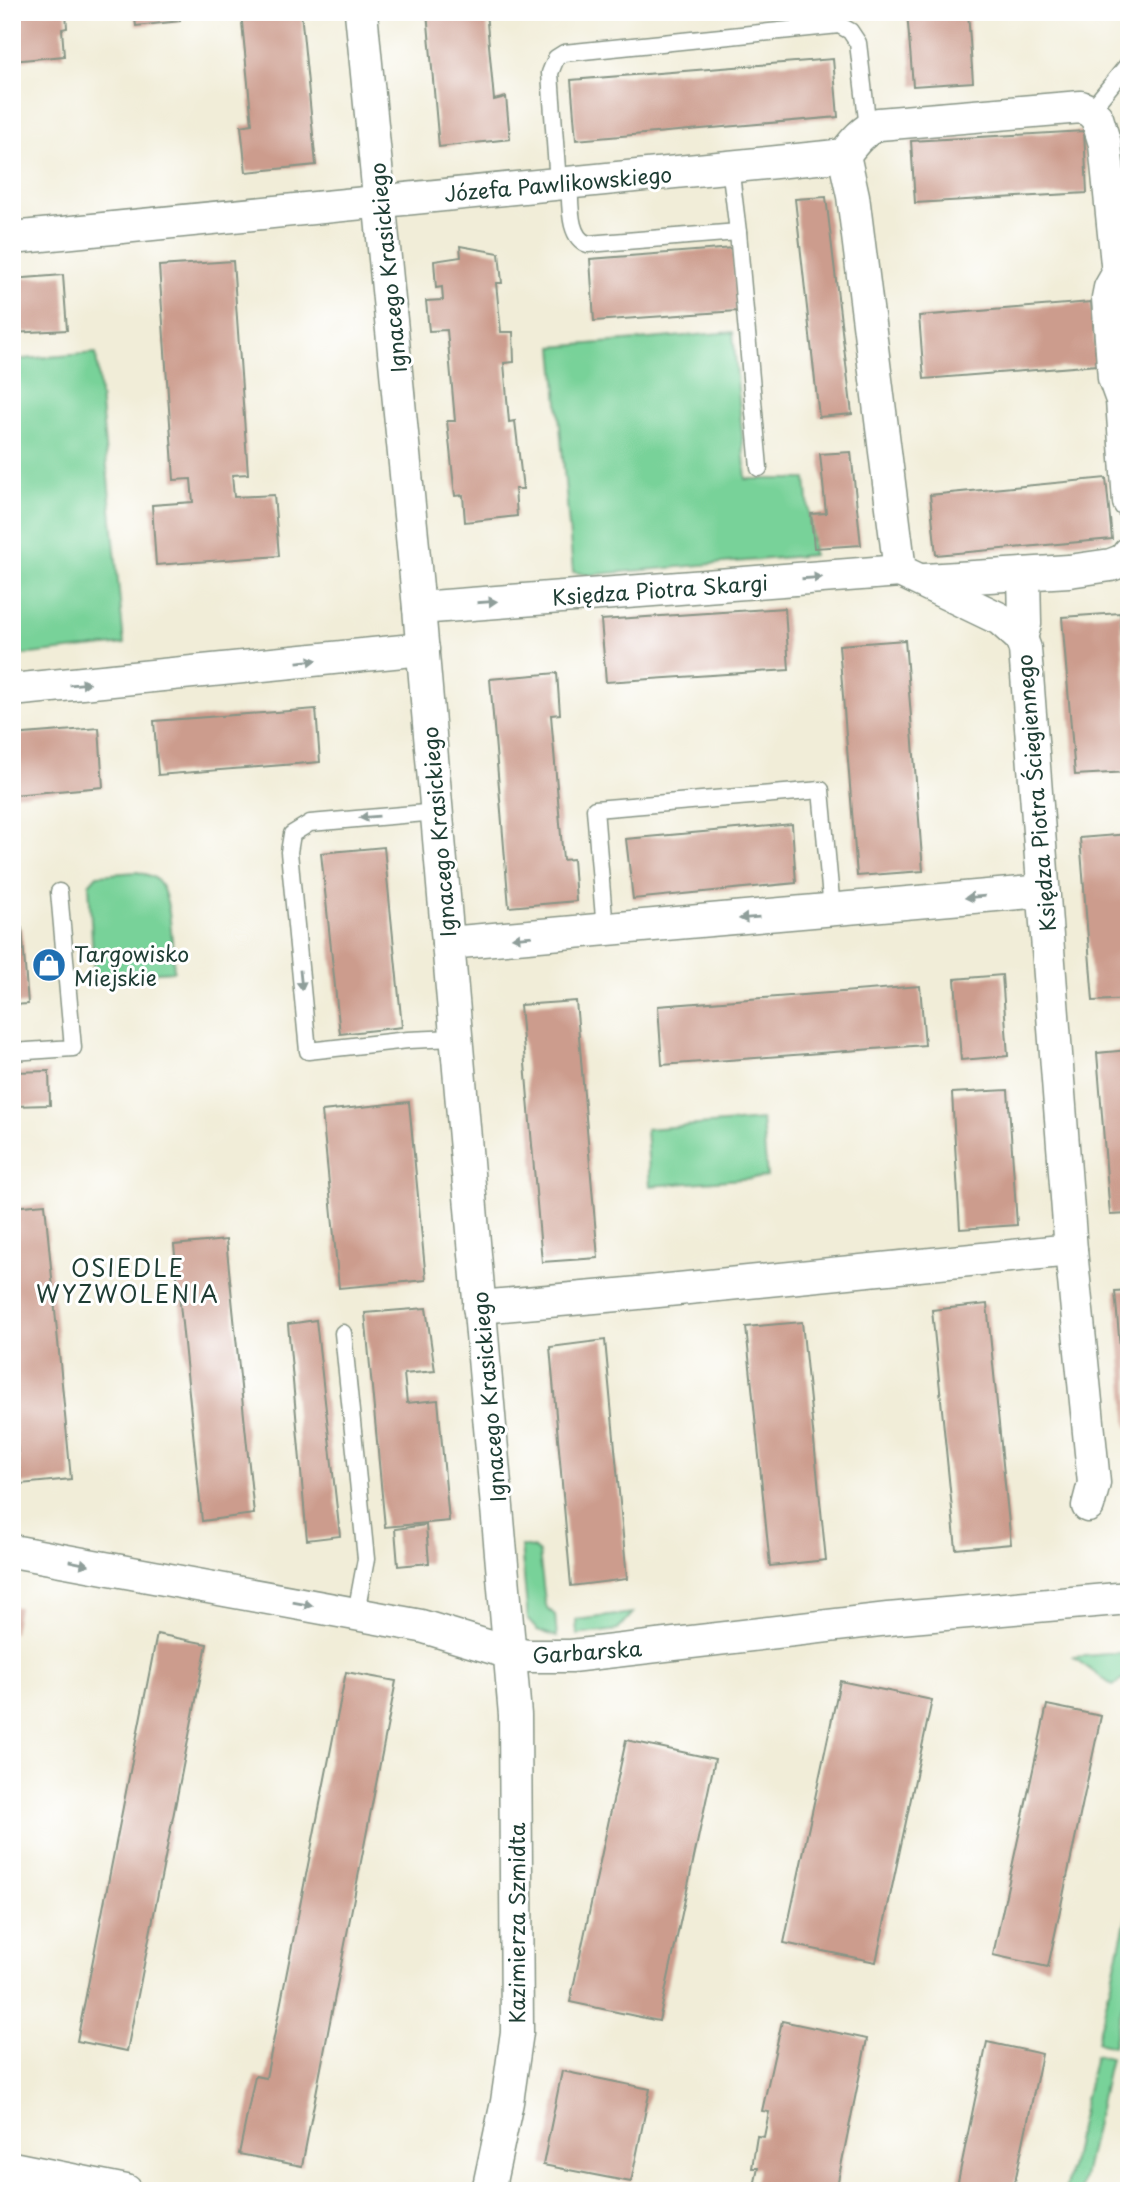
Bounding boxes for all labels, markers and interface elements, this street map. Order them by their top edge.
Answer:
street label: Józefa Pawlikowskiego [443,157,673,209]
street label: Ignacego Krasickiego [360,161,414,375]
street label: Księdza Piotra Skargi [551,565,769,613]
one-way arrow [801,572,823,583]
one-way arrow [477,596,499,607]
street label: Księdza Piotra Ściegiennego [1007,653,1063,933]
one-way arrow [296,656,318,667]
one-way arrow [69,678,91,689]
street label: Ignacego Krasickiego [413,725,463,939]
one-way arrow [358,812,380,823]
one-way arrow [964,892,986,903]
one-way arrow [738,912,760,923]
one-way arrow [511,932,533,943]
place label: Targowisko Miejskie [74,937,189,993]
shop icon: Targowisko Miejskie [30,946,68,984]
one-way arrow [296,969,307,991]
district label: OSIEDLE WYZWOLENIA [36,1250,220,1311]
street label: Ignacego Krasickiego [463,1290,513,1504]
one-way arrow [68,1558,90,1569]
one-way arrow [292,1599,314,1610]
street label: Garbarska [531,1631,643,1671]
street label: Kazimierza Szmidta [500,1822,532,2023]

